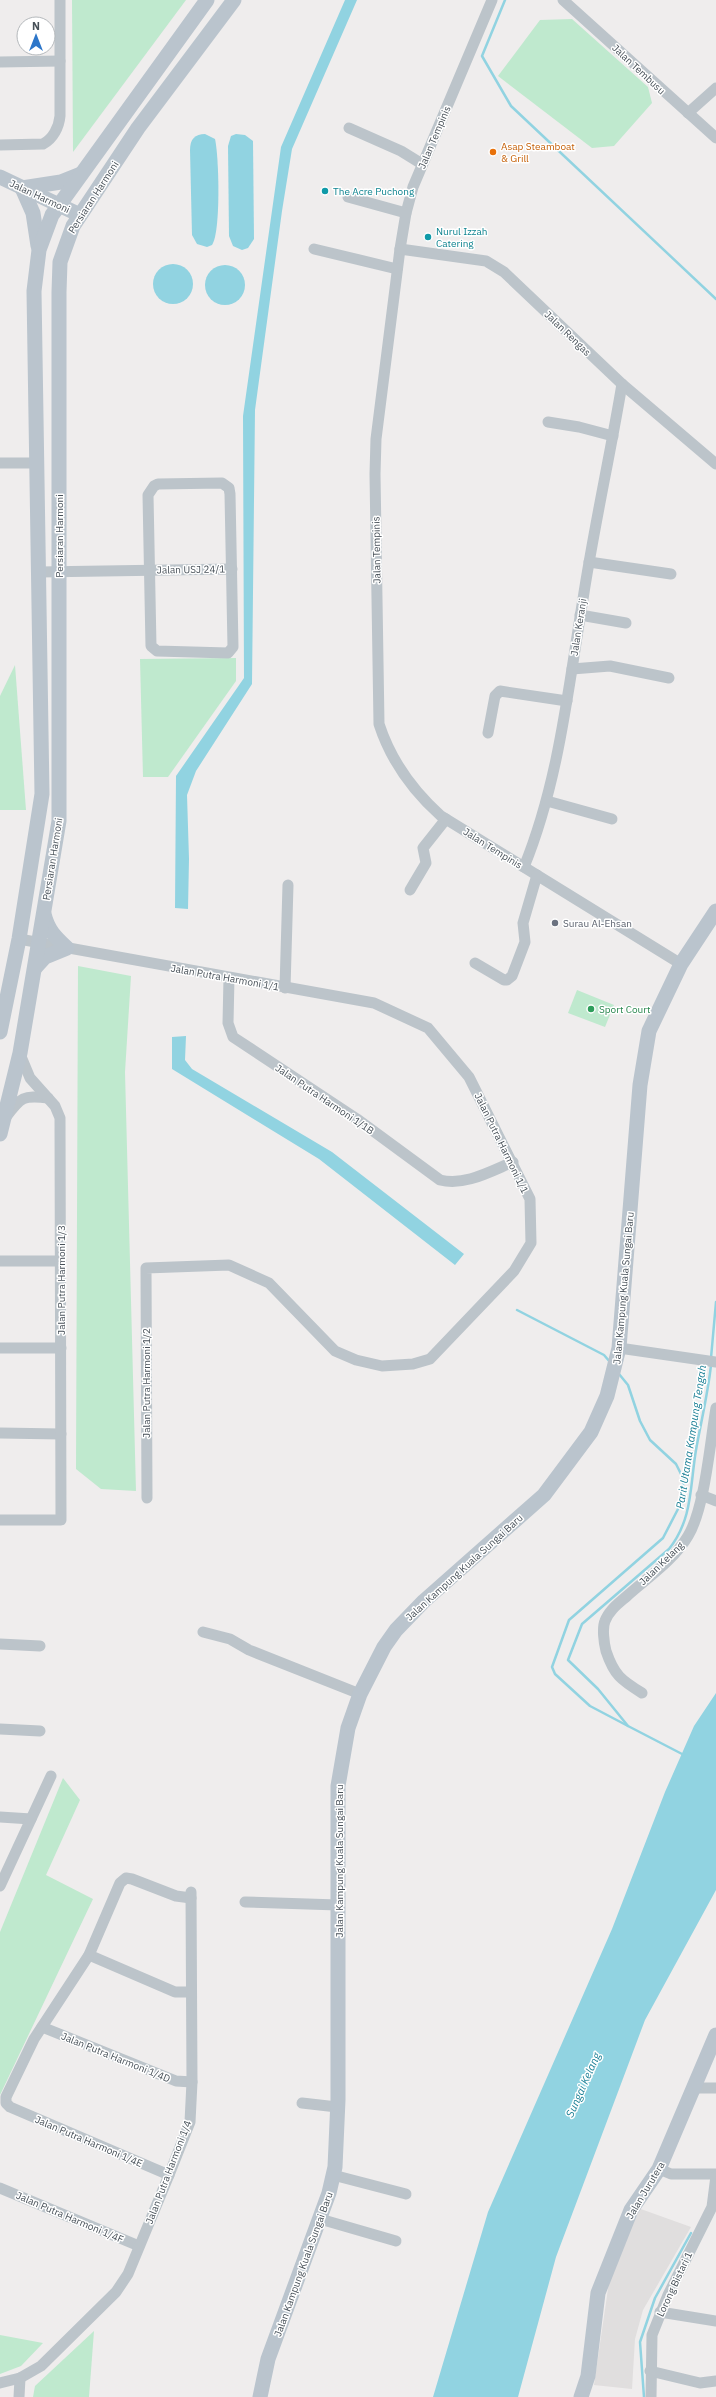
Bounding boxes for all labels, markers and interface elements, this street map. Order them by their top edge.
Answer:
north arrow [16,16,56,56]
text: N [32,19,40,33]
street label: Jalan Tembusu [609,41,668,97]
street label: Jalan Tempinis [415,104,454,171]
place label: Asap Steamboat & Grill [501,140,575,165]
marker: Asap Steamboat & Grill [488,147,498,157]
street label: Persiaran Harmoni [65,159,122,236]
street label: Jalan Harmoni [8,177,72,216]
place label: The Acre Puchong [333,185,415,198]
marker: The Acre Puchong [320,186,330,196]
place label: Nurul Izzah Catering [436,225,487,250]
marker: Nurul Izzah Catering [423,232,433,242]
street label: Jalan Rengas [542,308,594,359]
street label: Persiaran Harmoni [53,494,66,578]
street label: Jalan Tempinis [369,516,384,584]
street label: Jalan USJ 24/1 [157,562,225,577]
street label: Jalan Keranji [568,598,589,657]
street label: Persiaran Harmoni [40,817,65,901]
street label: Jalan Tempinis [461,825,525,872]
place label: Surau Al-Ehsan [563,917,632,930]
marker: Surau Al-Ehsan [550,918,560,928]
street label: Jalan Putra Harmoni 1/1 [170,962,280,993]
place label: Sport Court [599,1003,651,1016]
marker: Sport Court [586,1004,596,1014]
street label: Jalan Putra Harmoni 1/1B [273,1061,377,1137]
street label: Jalan Putra Harmoni 1/1 [472,1091,531,1195]
street label: Jalan Kampung Kuala Sungai Baru [610,1211,637,1365]
street label: Jalan Putra Harmoni 1/3 [55,1225,68,1335]
street label: Jalan Putra Harmoni 1/2 [140,1328,153,1438]
water label: Parit Utama Kampung Tengah [673,1364,709,1510]
street label: Jalan Kampung Kuala Sungai Baru [403,1511,526,1623]
street label: Jalan Kelang [636,1538,687,1588]
street label: Jalan Kampung Kuala Sungai Baru [333,1784,346,1938]
street label: Jalan Putra Harmoni 1/4D [59,2030,173,2085]
water label: Sungai Kelang [563,2050,604,2120]
street label: Jalan Putra Harmoni 1/4E [33,2113,145,2170]
street label: Jalan Putra Harmoni 1/4 [143,2119,194,2226]
street label: Jalan Jurutera [623,2159,668,2221]
street label: Jalan Putra Harmoni 1/4F [14,2189,126,2246]
street label: Jalan Kampung Kuala Sungai Baru [271,2190,336,2338]
street label: Lorong Bistari 1 [654,2250,695,2319]

